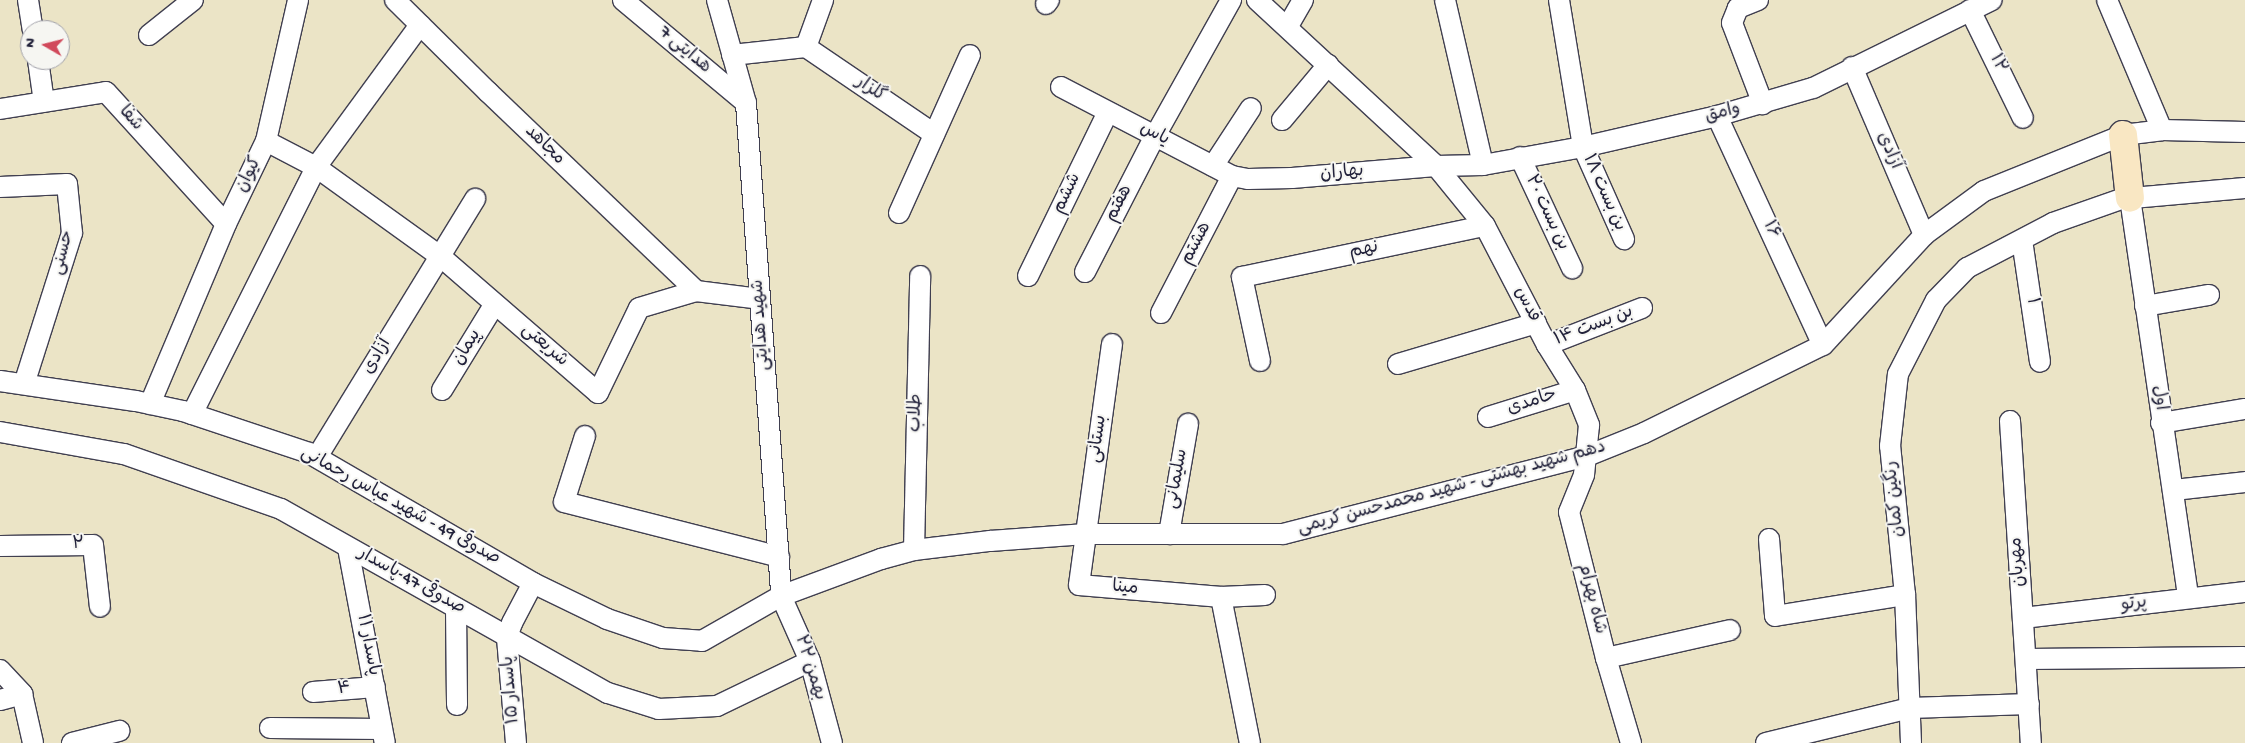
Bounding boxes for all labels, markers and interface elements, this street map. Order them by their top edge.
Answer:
north arrow [20,20,70,70]
street label: هدایتی 7 [653,23,715,79]
text: N [22,37,40,49]
street label: ۱۲ [1983,51,2011,77]
street label: گلزار [851,72,889,108]
street label: وامق [1703,99,1743,129]
street label: شفا [113,102,147,136]
street label: یاس [1136,118,1172,152]
street label: مجاهد [519,122,569,170]
street label: آزادی [1871,129,1905,173]
street label: بن بست ۱۸ [1576,151,1630,235]
street label: کیوان [232,154,268,196]
street label: بهاران [1319,161,1365,187]
street label: ششم [1049,170,1087,218]
street label: بن بست ۲۰ [1519,172,1573,254]
street label: هفتم [1102,182,1138,226]
street label: ۱۶ [1757,218,1783,242]
street label: هشتم [1177,219,1217,269]
street label: حسنی [48,229,80,277]
street label: نهم [1347,237,1381,265]
street label: شهید هدایتی [748,279,776,371]
street label: قدس [1508,284,1544,326]
street label: ۱ [2020,296,2042,306]
street label: بن بست ۱۴ [1551,302,1637,352]
street label: شریعتی [516,320,572,372]
street label: پیمان [449,326,487,370]
street label: آزادی [359,335,397,379]
street label: اول [2146,384,2170,412]
street label: حامدی [1505,385,1559,421]
street label: طلاب [906,394,928,432]
street label: بستانی [1085,414,1113,464]
street label: دهم شهید بهشتی - شهید محمدحسن کریمی [1296,437,1608,541]
street label: صدوقی 49 - شهید عباس رحمانی [297,443,503,571]
street label: سلیمانی [1162,447,1194,511]
street label: رنگین کمان [1881,460,1911,538]
street label: ۲ [72,534,84,556]
street label: مهربان [2006,537,2032,587]
street label: صدوقی 47-پاسدار [353,544,469,620]
street label: شاه بهرام [1572,561,1610,637]
street label: مینا [1111,577,1139,601]
street label: پرتو [2120,593,2148,617]
street label: پاسدار ۱۱ [350,612,384,678]
street label: ۲۲ بهمن [788,633,830,703]
street label: پاسدار ۱۵ [498,655,526,725]
street label: ۴ [337,679,351,701]

